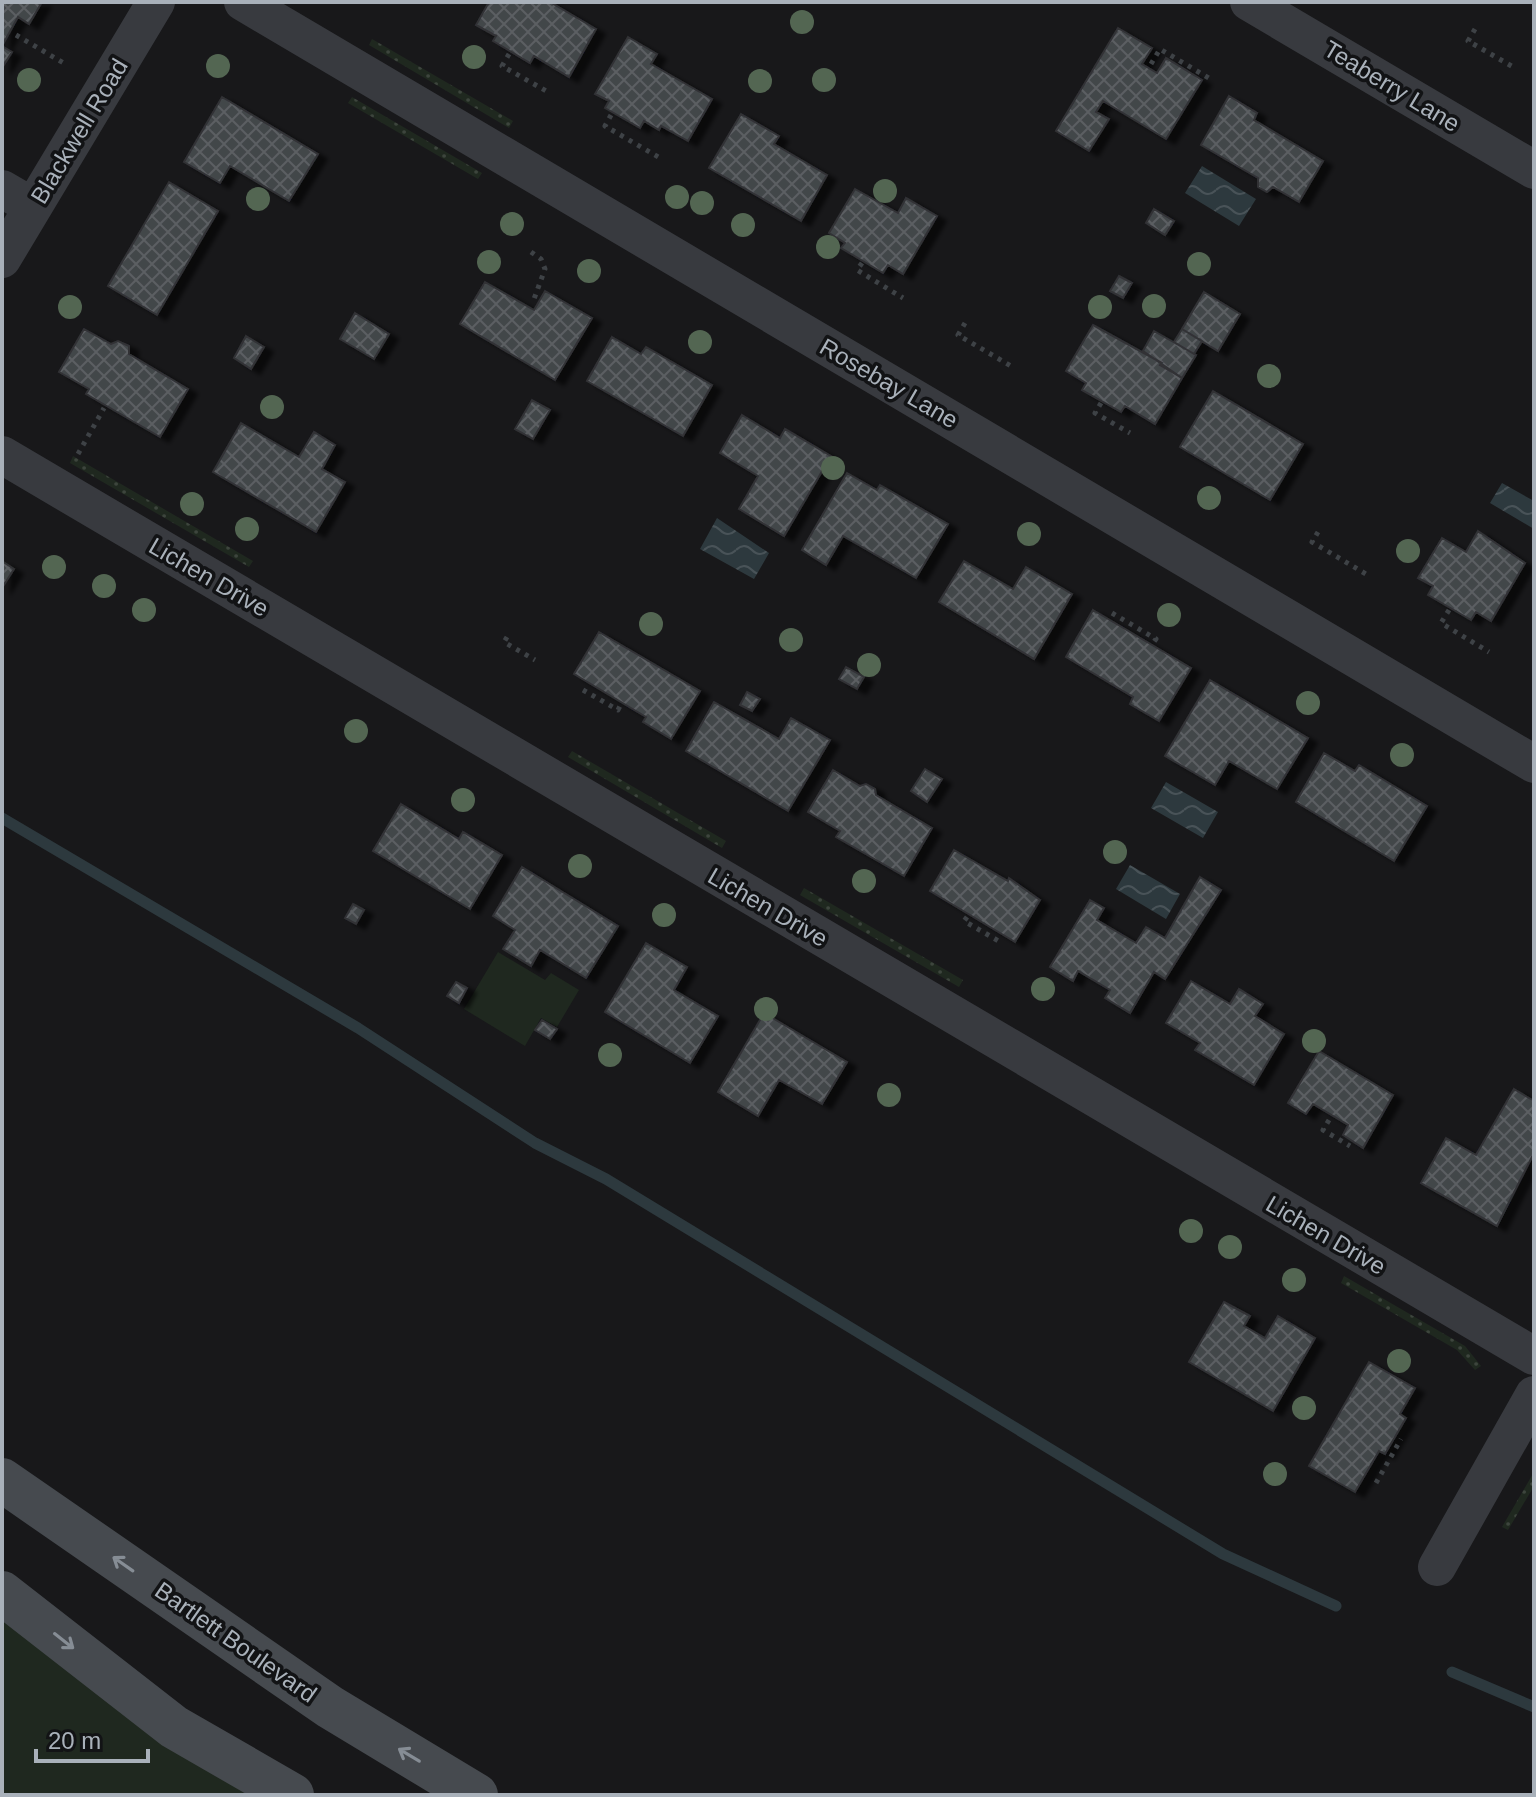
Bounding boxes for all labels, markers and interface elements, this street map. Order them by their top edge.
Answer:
street label: Teaberry Lane [1319,35,1465,137]
street label: Blackwell Road [25,54,133,208]
street label: Rosebay Lane [815,333,963,433]
street label: Lichen Drive [144,532,274,622]
street label: Lichen Drive [703,862,833,952]
street label: Lichen Drive [1261,1190,1391,1280]
one-way arrow [112,1556,134,1572]
street label: Bartlett Boulevard [150,1576,322,1708]
one-way arrow [53,1632,74,1649]
scale bar [36,1713,148,1763]
text: 20 m [48,1727,101,1754]
one-way arrow [398,1747,421,1763]

